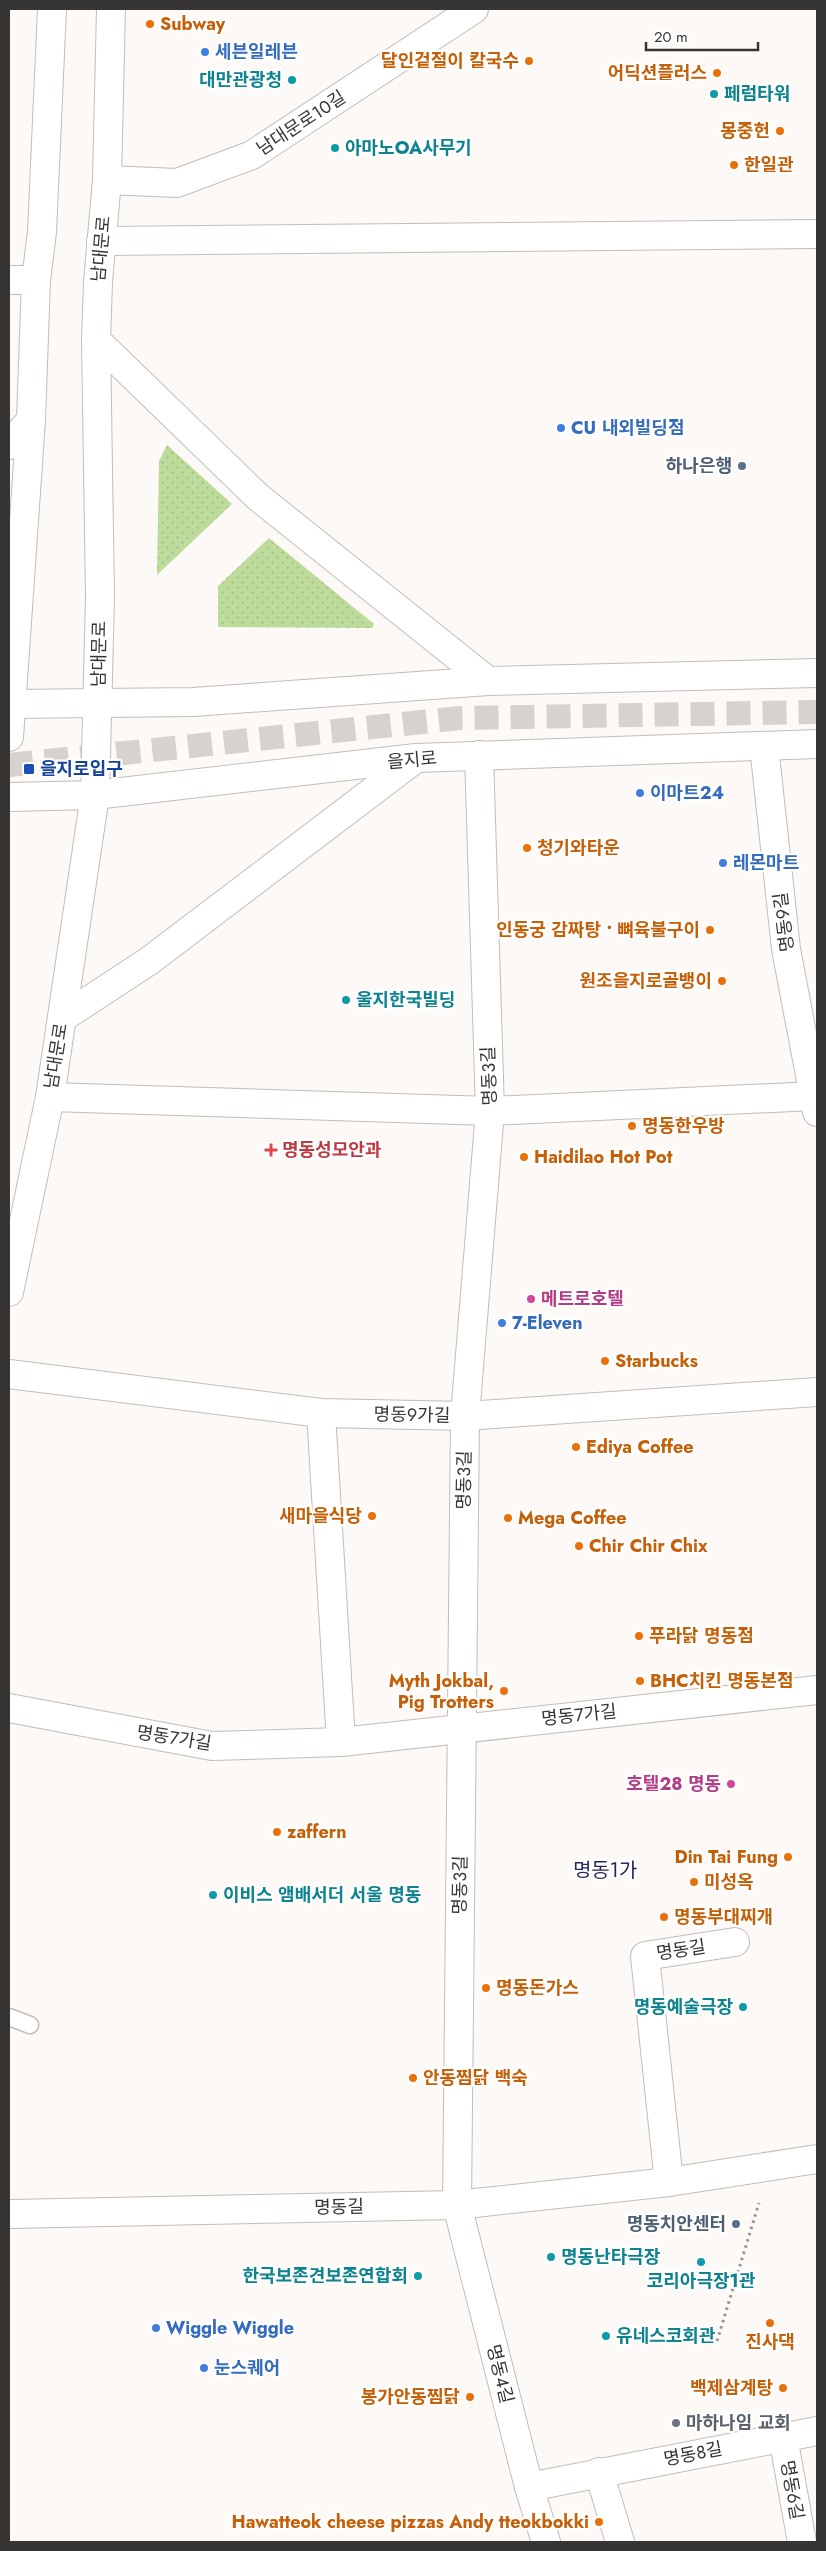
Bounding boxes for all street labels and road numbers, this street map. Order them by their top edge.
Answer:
street label: 남대문로10길 [251,84,351,162]
street label: 남대문로 [85,215,117,283]
street label: 남대문로 [85,621,113,687]
street label: 을지로 [386,745,438,775]
street label: 명동9길 [767,891,801,953]
street label: 남대문로 [38,1021,74,1091]
street label: 명동3길 [475,1046,503,1106]
street label: 명동9가길 [373,1401,451,1429]
street label: 명동3길 [450,1450,478,1510]
street label: 명동7가길 [540,1698,618,1732]
street label: 명동7가길 [135,1719,213,1757]
street label: 명동3길 [446,1855,474,1915]
street label: 명동길 [654,1933,708,1967]
street label: 명동길 [314,2194,364,2220]
street label: 명동4길 [480,2342,520,2406]
street label: 명동8길 [661,2436,725,2472]
street label: 명동6길 [774,2458,810,2522]

